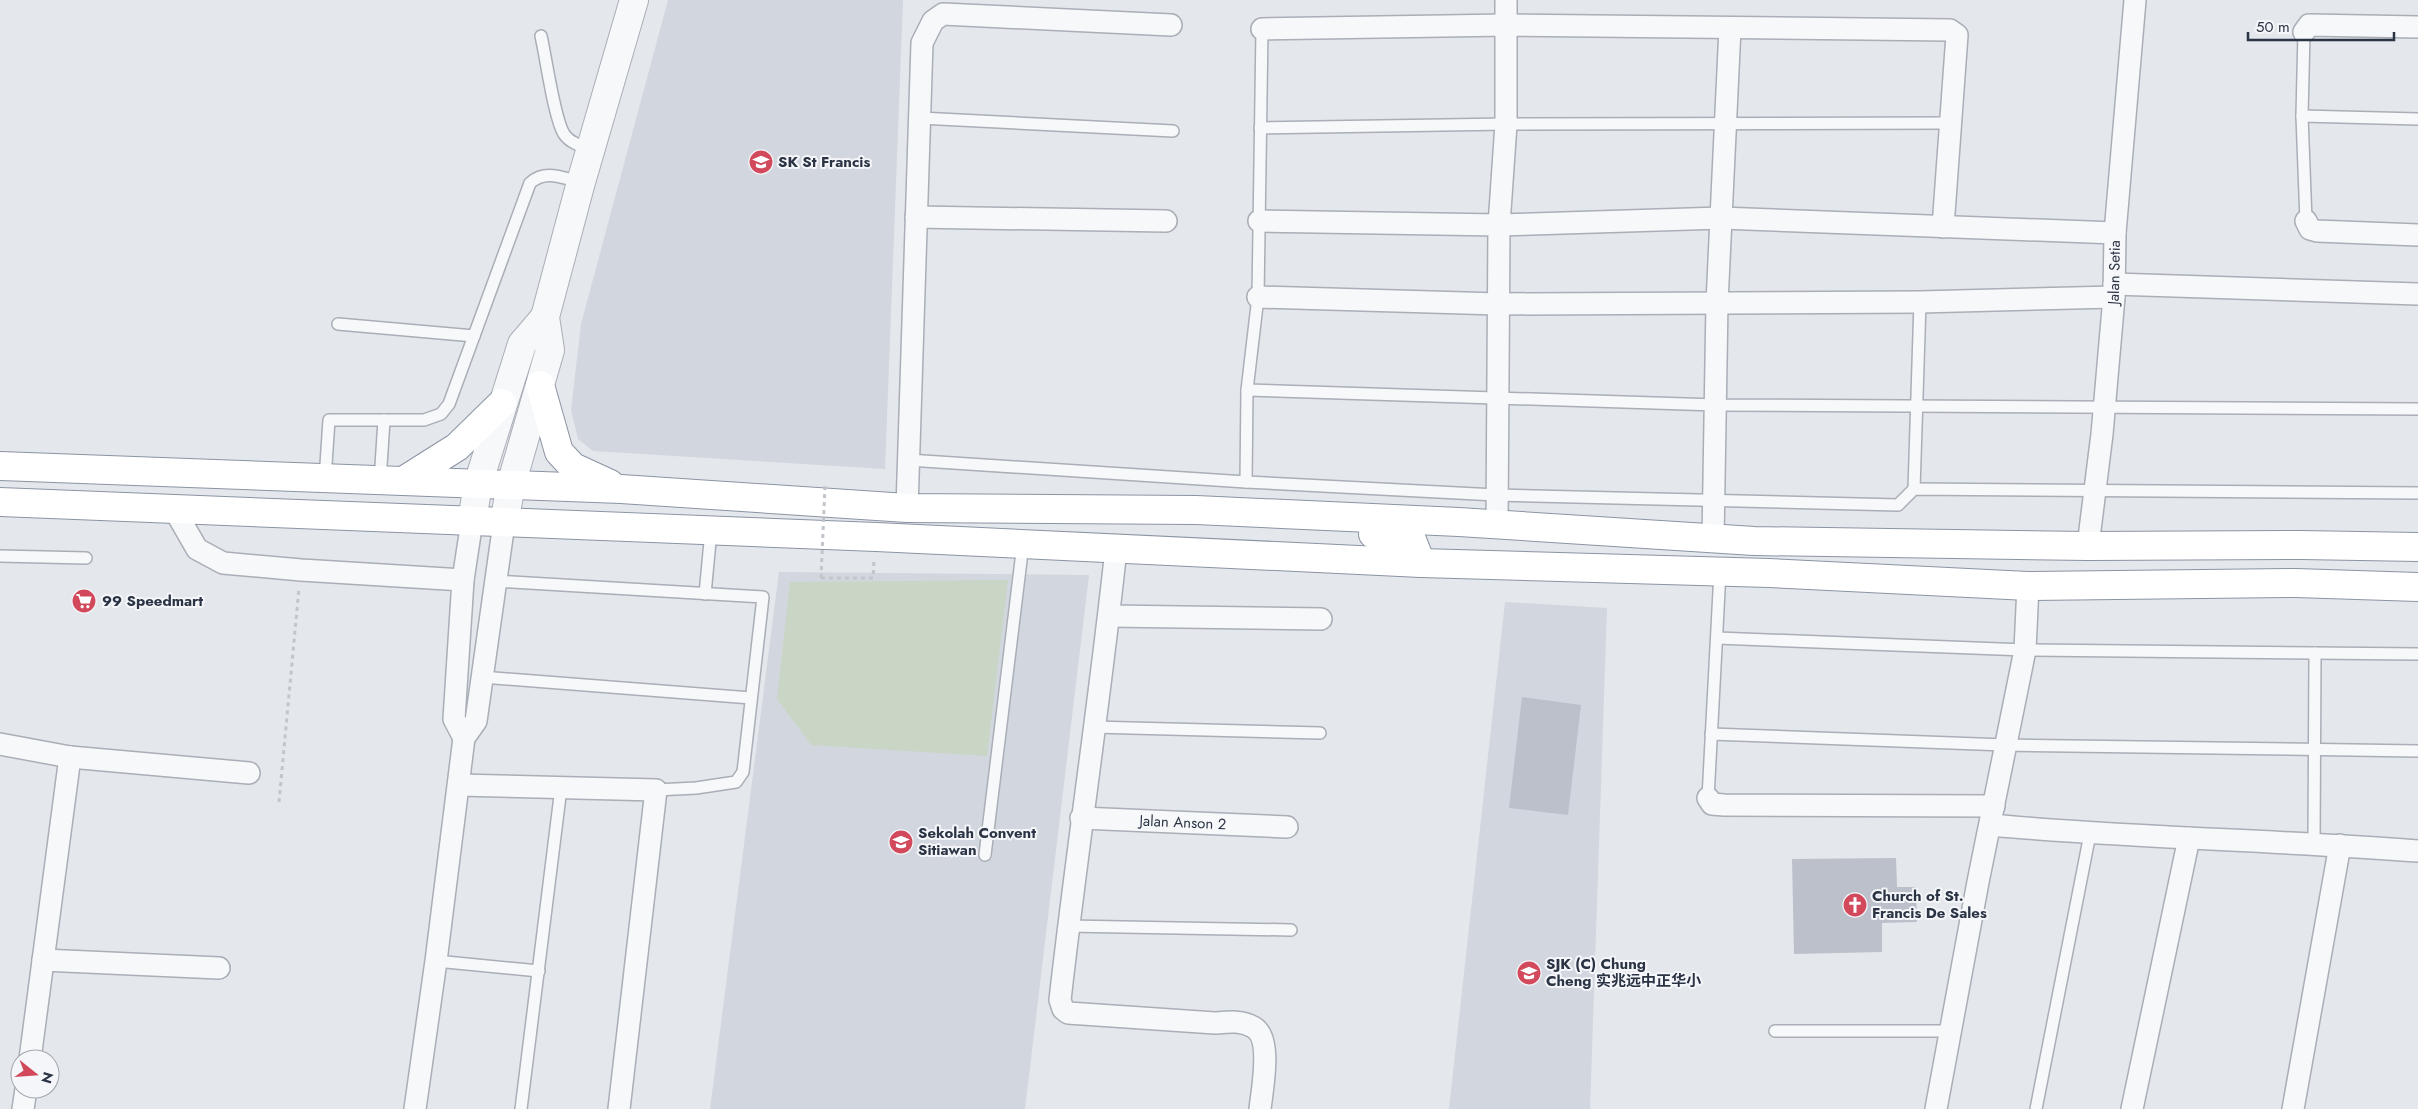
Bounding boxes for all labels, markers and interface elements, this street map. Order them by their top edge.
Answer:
scale bar [2248,10,2394,42]
text: 50 m [2256,16,2290,38]
school or university icon: SK St Francis [748,149,774,175]
place label: SK St Francis [778,151,870,173]
street label: Jalan Setia [2102,240,2126,308]
supermarket icon: 99 Speedmart [71,588,97,614]
place label: 99 Speedmart [102,590,203,612]
street label: Jalan Anson 2 [1137,809,1227,835]
place label: Sekolah Convent Sitiawan [918,822,1036,861]
school or university icon: Sekolah Convent Sitiawan [888,829,914,855]
place label: Church of St. Francis De Sales [1872,885,1987,924]
church icon: Church of St. Francis De Sales [1842,892,1868,918]
place label: SJK (C) Chung Cheng 实兆远中正华小 [1546,953,1702,992]
school or university icon: SJK (C) Chung Cheng 实兆远中正华小 [1516,960,1542,986]
north arrow [10,1049,60,1099]
text: N [36,1070,59,1086]

